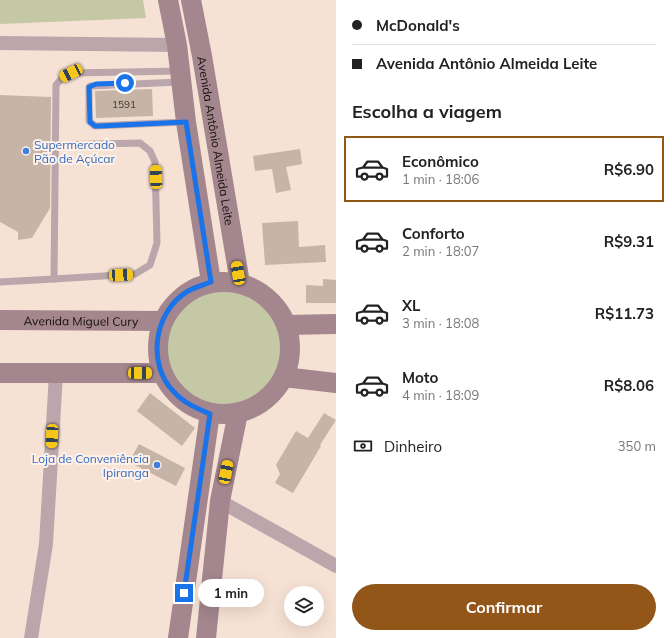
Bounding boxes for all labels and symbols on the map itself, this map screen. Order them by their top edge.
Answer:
street label: Avenida Antônio Almeida Leite [195,55,238,226]
car [58,62,84,84]
route start [116,74,134,92]
house number: 1591 [112,98,136,111]
place label: Supermercado Pão de Açúcar [34,137,116,166]
marker: Supermercado Pão de Açúcar [21,146,31,156]
car [150,165,162,189]
car [230,260,246,286]
car [109,268,133,282]
street label: Avenida Miguel Cury [24,313,139,328]
car [128,367,152,379]
car [45,424,59,448]
place label: Loja de Conveniência Ipiranga [32,451,149,480]
car [218,459,234,485]
marker: Loja de Conveniência Ipiranga [152,460,162,470]
callout: 1 min [198,579,264,607]
route end [175,584,193,602]

